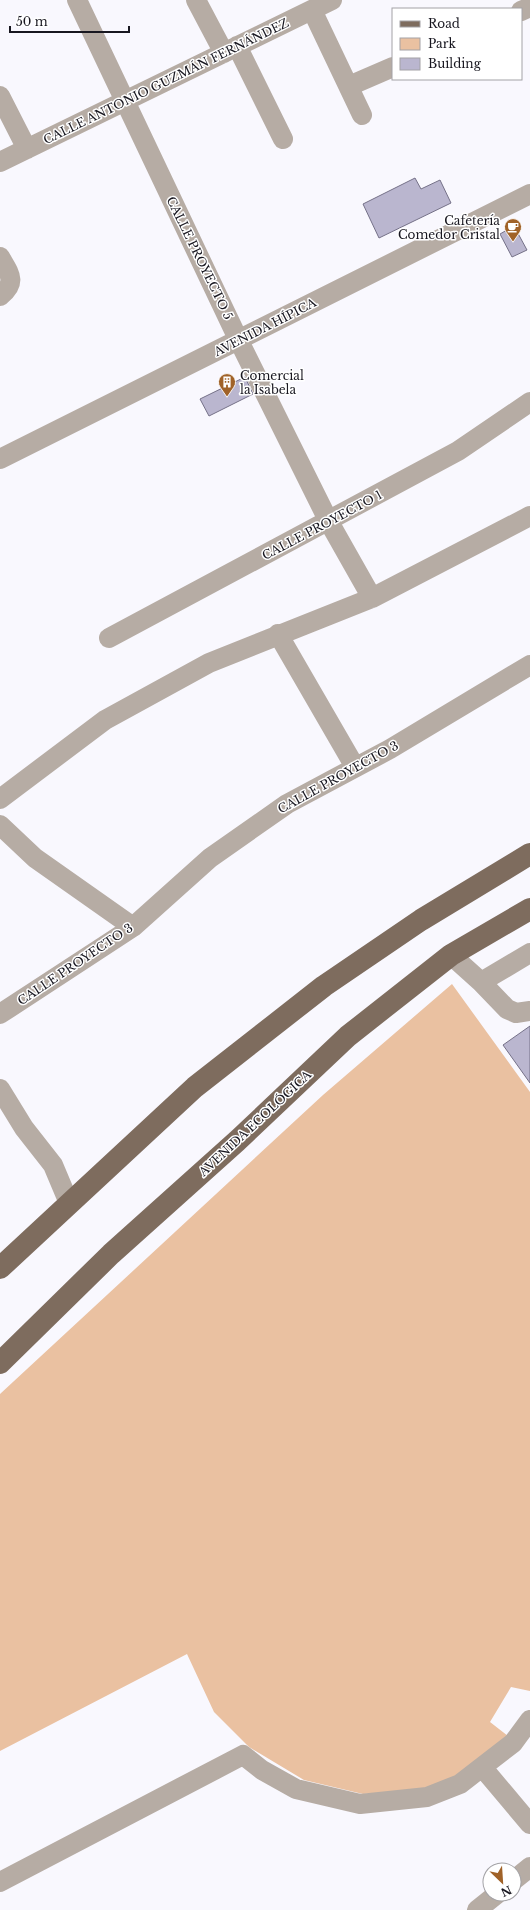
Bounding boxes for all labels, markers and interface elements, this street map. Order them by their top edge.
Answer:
scale bar [10,8,129,34]
legend [392,8,522,80]
text: 50 m [16,14,48,29]
street label: CALLE ANTONIO GUZMÁN FERNÁNDEZ [40,14,291,147]
text: Road [428,16,460,31]
text: Park [428,36,456,51]
text: Building [428,56,482,71]
street label: CALLE PROYECTO 5 [164,194,236,322]
place label: Cafetería Comedor Cristal [398,213,500,242]
cafe icon: Cafetería Comedor Cristal [503,217,523,242]
street label: AVENIDA HÍPICA [210,293,319,360]
place label: Comercial la Isabela [240,368,304,397]
building icon: Comercial la Isabela [217,372,237,397]
street label: CALLE PROYECTO 1 [259,487,385,563]
street label: CALLE PROYECTO 3 [275,738,401,816]
street label: CALLE PROYECTO 3 [15,920,135,1008]
street label: AVENIDA ECOLÓGICA [194,1066,315,1180]
north arrow [482,1862,522,1902]
text: N [498,1883,514,1900]

